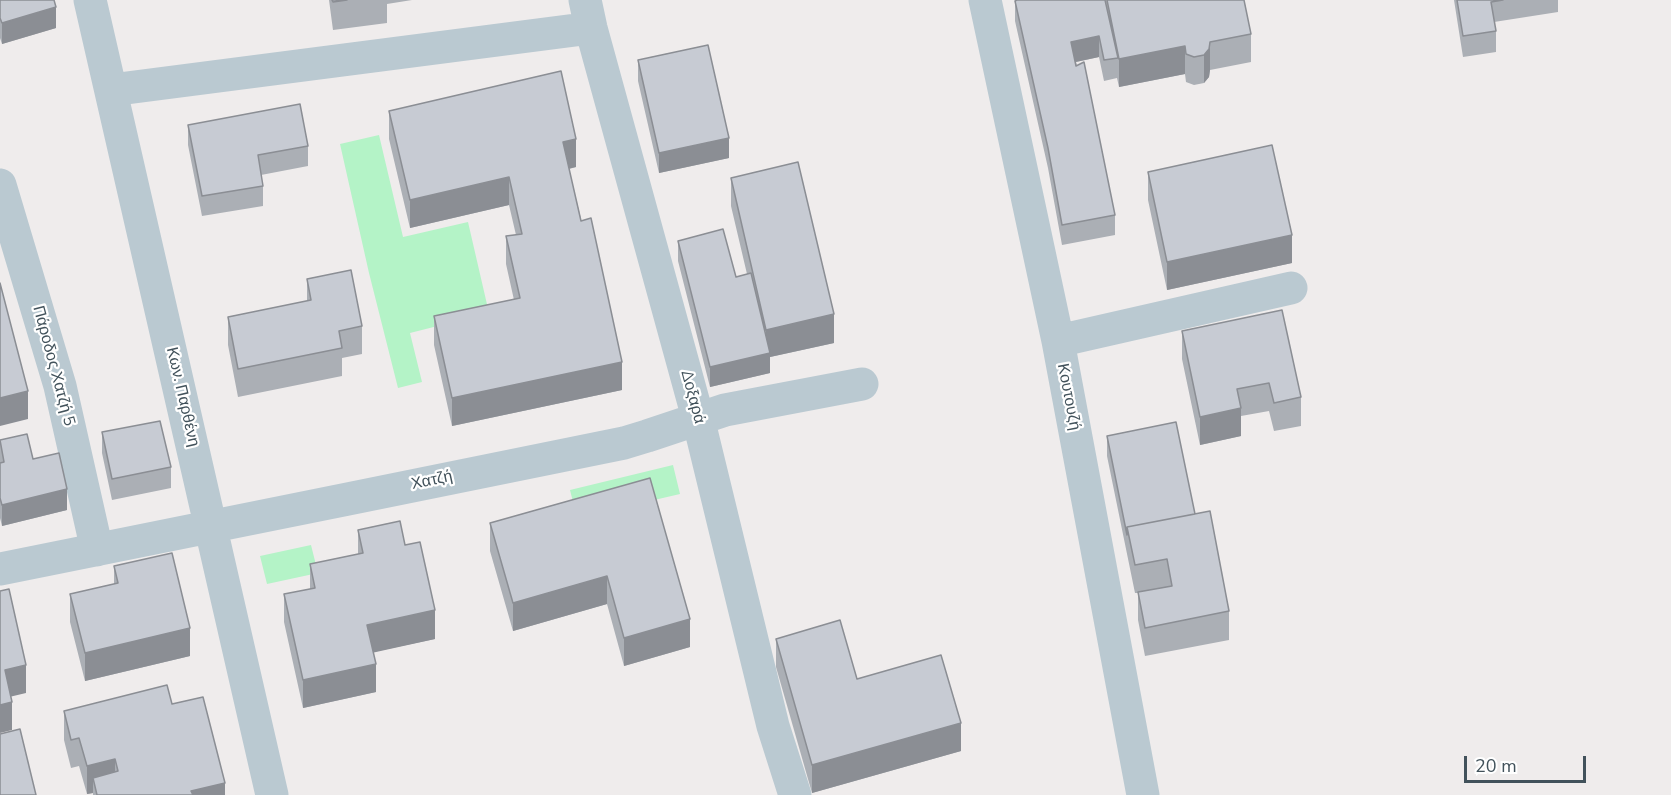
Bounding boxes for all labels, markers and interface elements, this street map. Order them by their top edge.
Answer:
street label: Πάροδος Χατζή 5 [28,304,78,428]
street label: Κων. Παρθένη [161,345,203,449]
street label: Κουτουζή [1052,362,1084,432]
street label: Δοξαρά [676,368,708,426]
street label: Χατζή [410,467,454,495]
scale bar [1467,744,1588,782]
text: 20 m [1475,754,1517,778]

